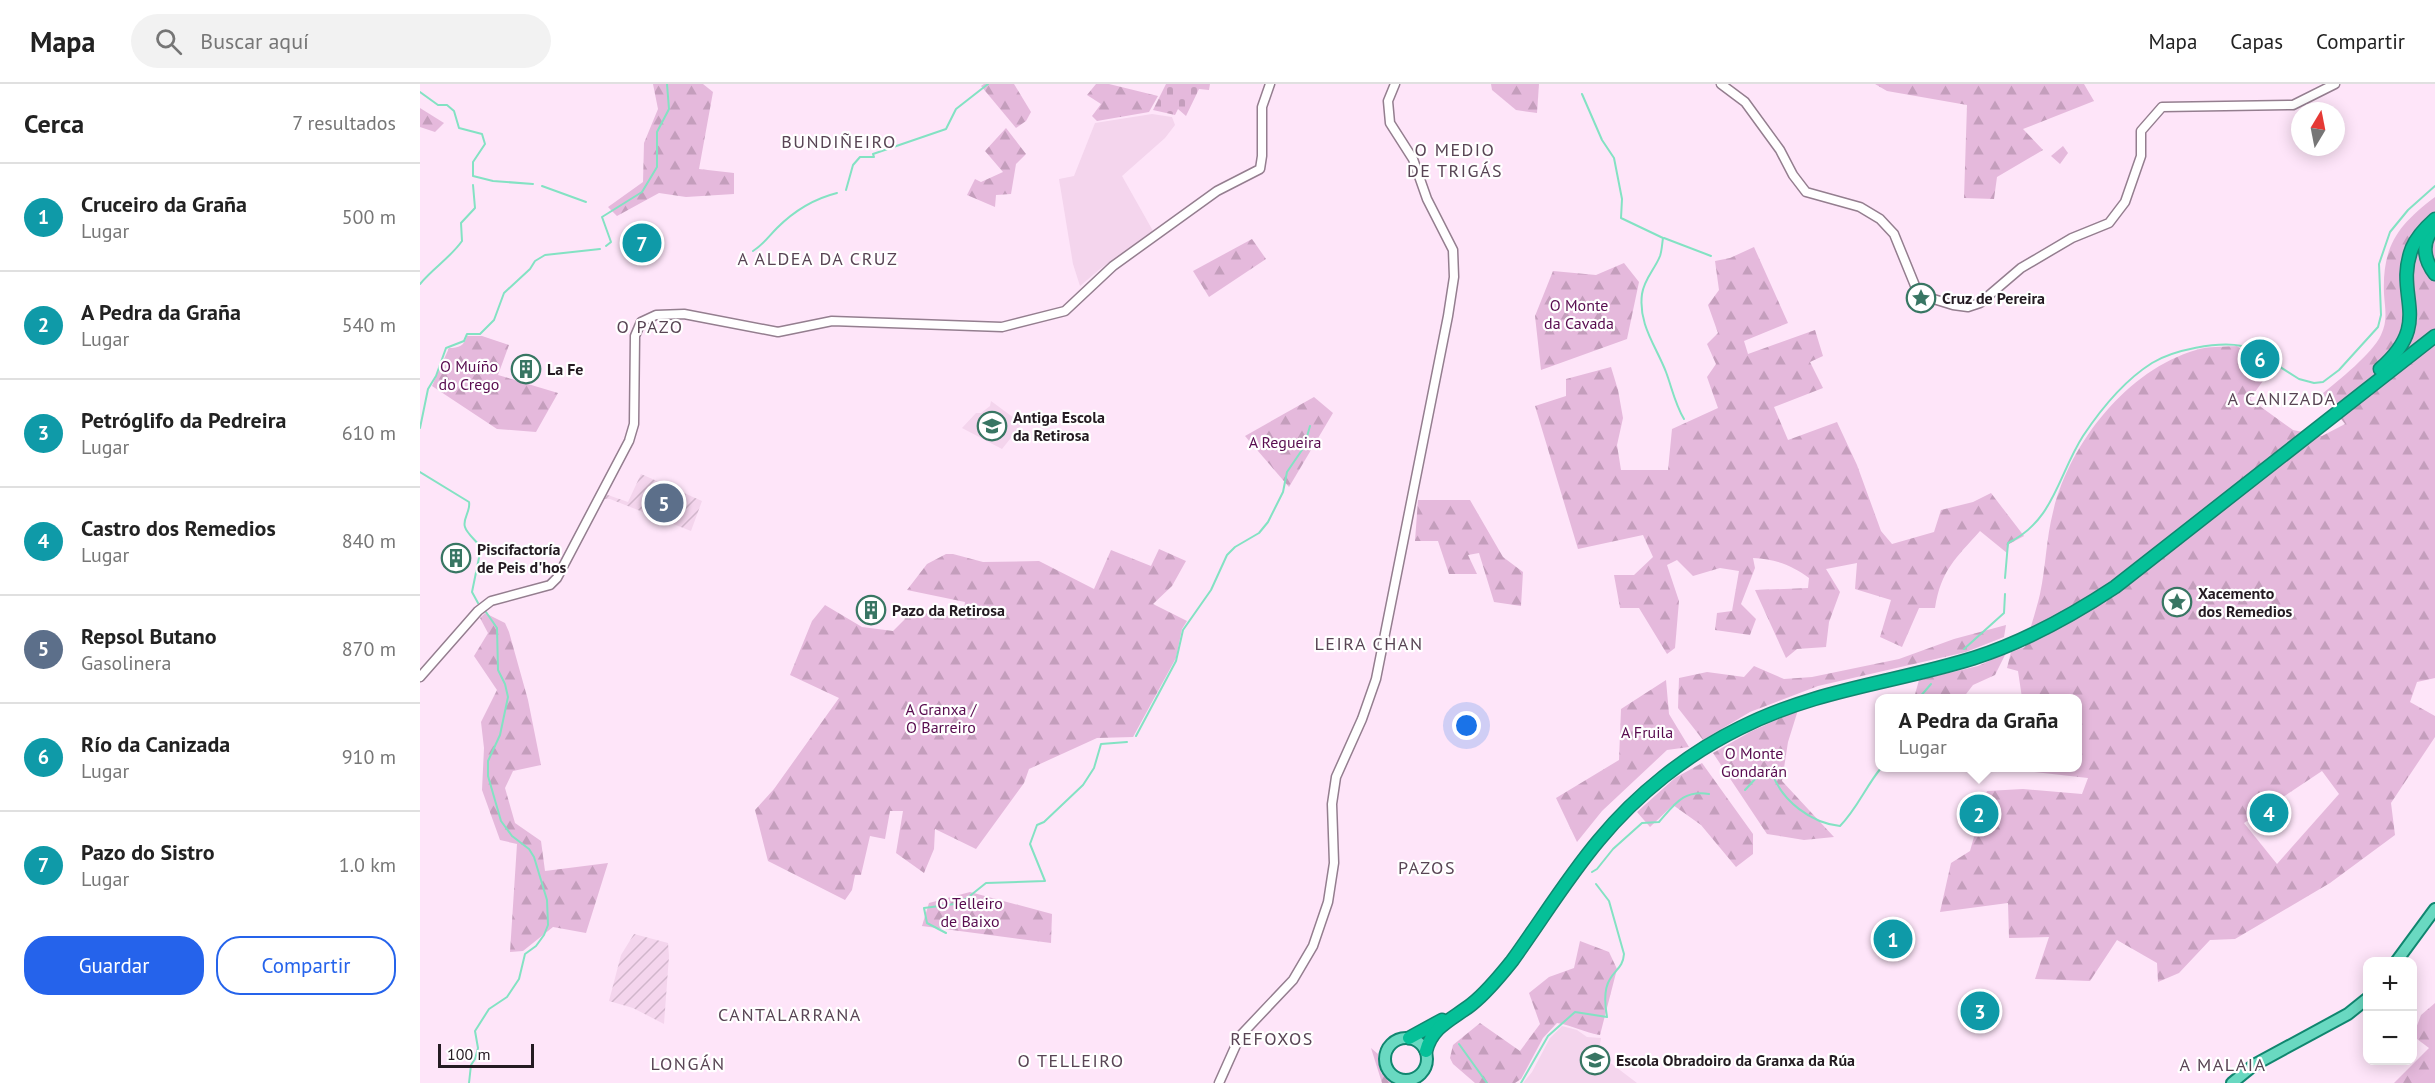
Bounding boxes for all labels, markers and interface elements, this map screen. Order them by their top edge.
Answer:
search box [131,14,551,68]
text: Mapa [30,23,95,60]
icon: search [152,25,185,58]
text: Buscar aquí [200,27,309,55]
text: Mapa [2149,28,2197,55]
text: Capas [2230,28,2283,55]
text: Compartir [2316,28,2405,55]
north arrow [2291,102,2345,156]
text: Cerca [24,107,84,140]
text: 7 resultados [292,110,396,136]
district label: BUNDIÑEIRO [781,130,897,153]
district label: O MEDIO DE TRIGÁS [1407,138,1503,182]
text: Cruceiro da Graña [81,190,247,218]
text: 1 [38,204,49,230]
text: 500 m [342,204,396,230]
text: Lugar [81,218,129,244]
pin: 7 [622,220,662,266]
district label: A ALDEA DA CRUZ [738,247,898,270]
place icon: Cruz de Pereira [1905,282,1937,314]
place label: Cruz de Pereira [1942,288,2045,308]
park label: O Monte da Cavada [1544,295,1614,333]
text: A Pedra da Graña [81,298,241,326]
text: 2 [38,312,49,338]
text: 540 m [342,312,396,338]
district label: O PAZO [616,315,684,338]
text: Lugar [81,326,129,352]
pin: 6 [2240,336,2280,382]
building icon: La Fe [510,353,542,385]
park label: O Muíño do Crego [439,356,499,394]
place label: La Fe [547,359,583,379]
district label: A CANIZADA [2227,387,2337,410]
text: Petróglifo da Pedreira [81,406,286,434]
place label: Antiga Escola da Retirosa [1013,407,1105,445]
school or university icon: Antiga Escola da Retirosa [976,410,1008,442]
text: 3 [38,420,49,446]
text: 610 m [342,420,396,446]
park label: A Regueira [1249,432,1321,452]
text: Lugar [81,434,129,460]
pin: 5 [644,480,684,526]
text: Castro dos Remedios [81,514,276,542]
text: 4 [38,528,49,554]
text: 840 m [342,528,396,554]
place label: Piscifactoría de Peis d'hos [477,539,567,577]
text: Lugar [81,542,129,568]
building icon: Piscifactoría de Peis d'hos [440,542,472,574]
place label: Xacemento dos Remedios [2198,583,2293,621]
place icon: Xacemento dos Remedios [2161,586,2193,618]
building icon: Pazo da Retirosa [855,594,887,626]
place label: Pazo da Retirosa [892,600,1005,620]
text: Repsol Butano [81,622,217,650]
district label: LEIRA CHAN [1314,632,1424,655]
text: 5 [38,636,49,662]
text: 870 m [342,636,396,662]
text: Gasolinera [81,650,171,676]
popup [1875,694,2082,772]
park label: A Granxa / O Barreiro [905,699,978,737]
text: A Pedra da Graña [1899,706,2058,734]
your location [1452,711,1481,740]
park label: A Fruila [1621,722,1673,742]
text: Río da Canizada [81,730,230,758]
text: Lugar [1899,734,1947,760]
park label: O Monte Gondarán [1721,743,1787,781]
text: 6 [38,744,49,770]
text: 910 m [342,744,396,770]
text: Lugar [81,758,129,784]
pin: 4 [2250,790,2288,836]
pin: 2 [1960,792,1998,836]
text: Pazo do Sistro [81,838,214,866]
text: 7 [38,852,49,878]
text: 1.0 km [339,852,396,878]
district label: PAZOS [1398,856,1456,879]
text: Lugar [81,866,129,892]
park label: O Telleiro de Baixo [937,893,1003,931]
pin: 1 [1874,916,1912,962]
button: Guardar [24,936,204,995]
button: Compartir [216,936,396,995]
map controls [2363,957,2417,1065]
button: + [2363,957,2417,1011]
pin: 3 [1960,988,2000,1034]
district label: CANTALARRANA [718,1003,862,1026]
button: − [2363,1011,2417,1065]
district label: REFOXOS [1230,1027,1314,1050]
scale bar [438,1041,534,1068]
text: 100 m [447,1044,490,1064]
school or university icon: Escola Obradoiro da Granxa da Rúa [1579,1044,1611,1076]
district label: O TELLEIRO [1018,1049,1124,1072]
place label: Escola Obradoiro da Granxa da Rúa [1616,1050,1855,1070]
district label: LONGÁN [650,1052,726,1075]
district label: A MALAIA [2179,1053,2267,1076]

